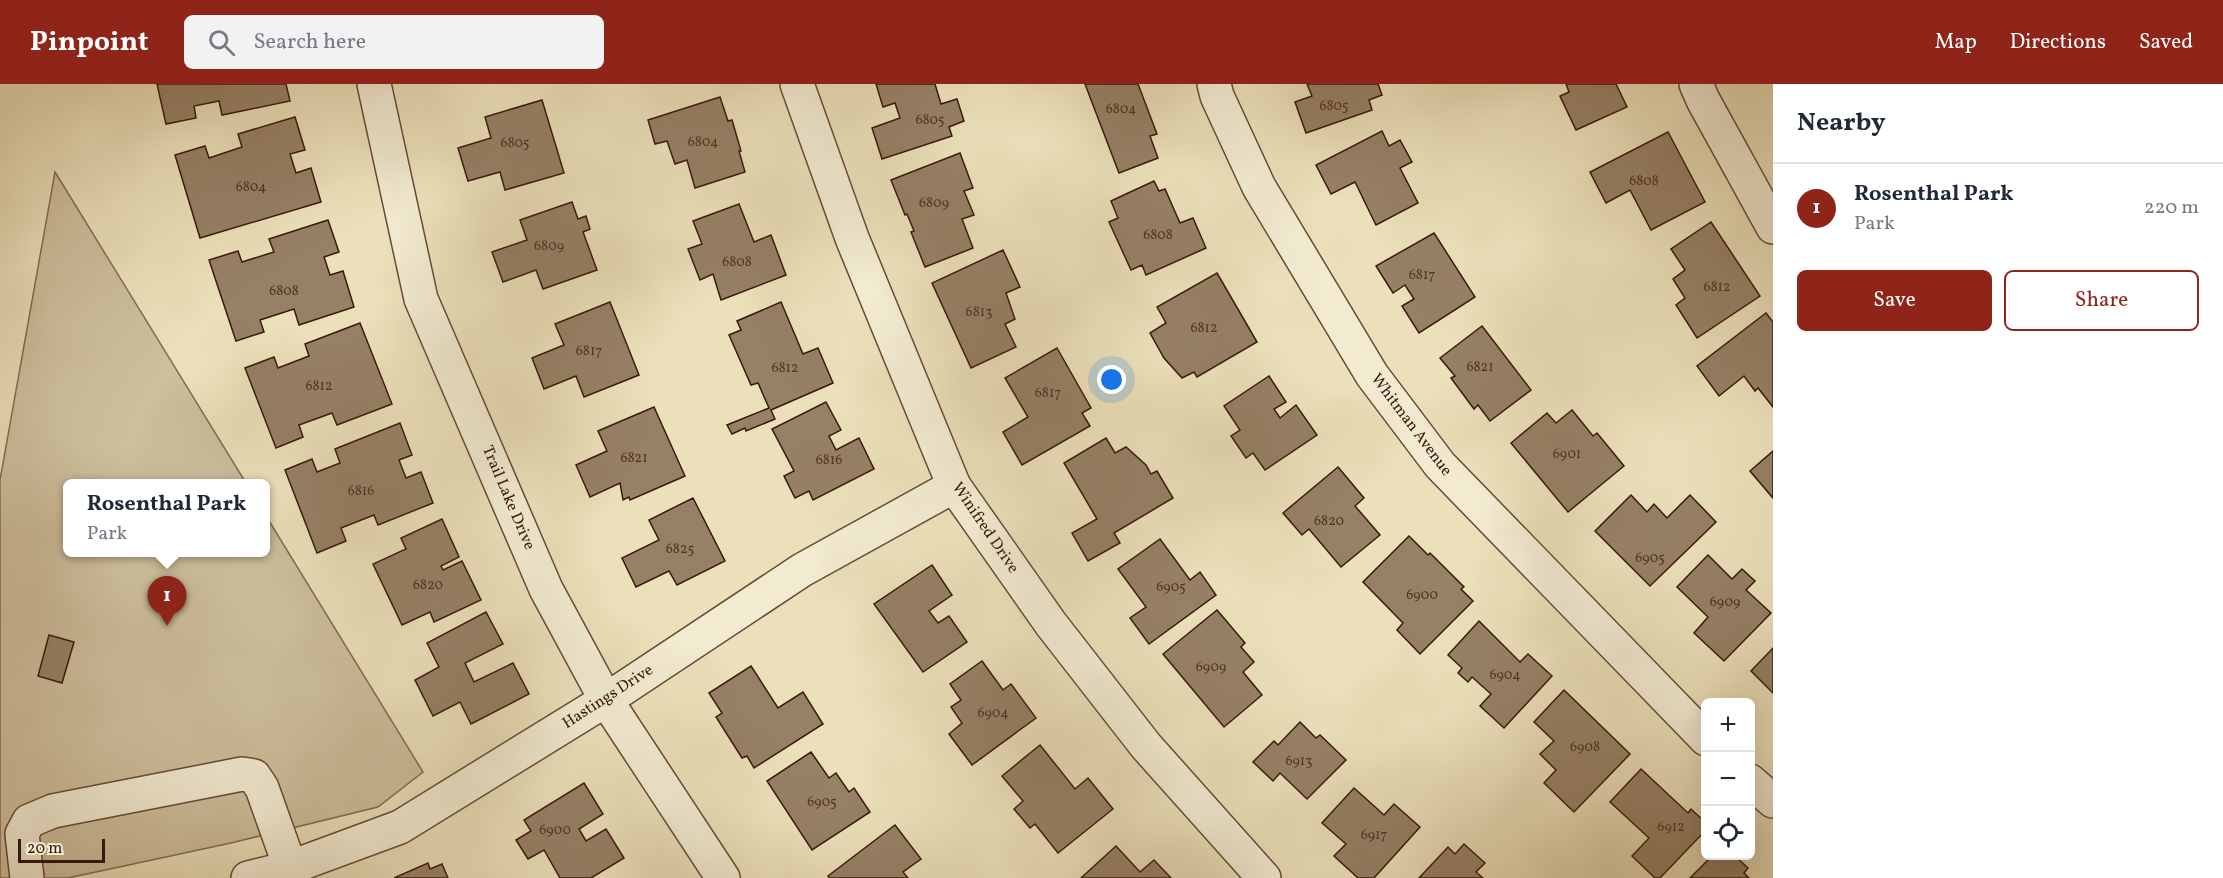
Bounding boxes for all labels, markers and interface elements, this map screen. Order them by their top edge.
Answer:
search box [184,15,604,69]
text: Pinpoint [30,23,148,62]
icon: search [205,26,238,59]
text: Search here [253,27,366,58]
text: Map [1935,28,1977,57]
text: Directions [2010,28,2106,57]
text: Saved [2139,28,2193,57]
house number: 6805 [1319,97,1349,116]
house number: 6804 [1106,100,1136,119]
text: Nearby [1797,105,1886,141]
house number: 6805 [915,111,945,130]
house number: 6804 [688,133,718,152]
house number: 6805 [500,134,530,153]
house number: 6808 [1629,172,1659,191]
house number: 6804 [236,178,266,197]
text: Rosenthal Park [1854,179,2014,210]
house number: 6809 [919,194,949,213]
text: 1 [1812,194,1821,222]
text: 220 m [2144,194,2199,222]
text: Park [1854,210,1895,238]
house number: 6808 [1143,226,1173,245]
house number: 6809 [534,237,564,256]
house number: 6808 [722,253,752,272]
house number: 6817 [1409,266,1435,285]
button: Save [1797,270,1992,331]
button: Share [2004,270,2199,331]
house number: 6812 [1703,278,1731,297]
house number: 6808 [269,282,299,301]
house number: 6813 [966,303,992,322]
house number: 6812 [1190,319,1218,338]
house number: 6817 [576,342,602,361]
house number: 6821 [1466,358,1494,377]
house number: 6812 [771,359,799,378]
your location [1097,365,1126,394]
street label: Whitman Avenue [1365,369,1457,481]
house number: 6812 [305,377,333,396]
house number: 6817 [1035,384,1061,403]
street label: Trail Lake Drive [476,442,540,554]
house number: 6901 [1553,445,1581,464]
house number: 6821 [620,449,648,468]
house number: 6816 [816,451,842,470]
street label: Winifred Drive [946,478,1024,578]
popup [63,479,270,557]
house number: 6816 [348,482,374,501]
text: Rosenthal Park [87,489,246,520]
house number: 6820 [1314,512,1344,531]
text: Park [87,520,128,548]
house number: 6825 [666,540,694,559]
house number: 6905 [1635,549,1665,568]
pin: 1 [148,576,186,626]
house number: 6820 [413,576,443,595]
house number: 6905 [1156,578,1186,597]
house number: 6900 [1406,586,1438,605]
house number: 6909 [1710,593,1740,612]
house number: 6909 [1196,658,1226,677]
street label: Hastings Drive [558,659,658,735]
house number: 6904 [1489,666,1521,685]
map controls [1701,698,1755,860]
button: + [1701,698,1755,752]
house number: 6904 [977,704,1009,723]
house number: 6908 [1570,738,1600,757]
house number: 6913 [1286,752,1312,771]
button: − [1701,752,1755,806]
house number: 6905 [807,793,837,812]
button: locate [1701,806,1755,860]
house number: 6912 [1657,818,1685,837]
house number: 6900 [539,821,571,840]
house number: 6917 [1361,826,1387,845]
scale bar [18,836,105,864]
text: 20 m [27,838,62,860]

